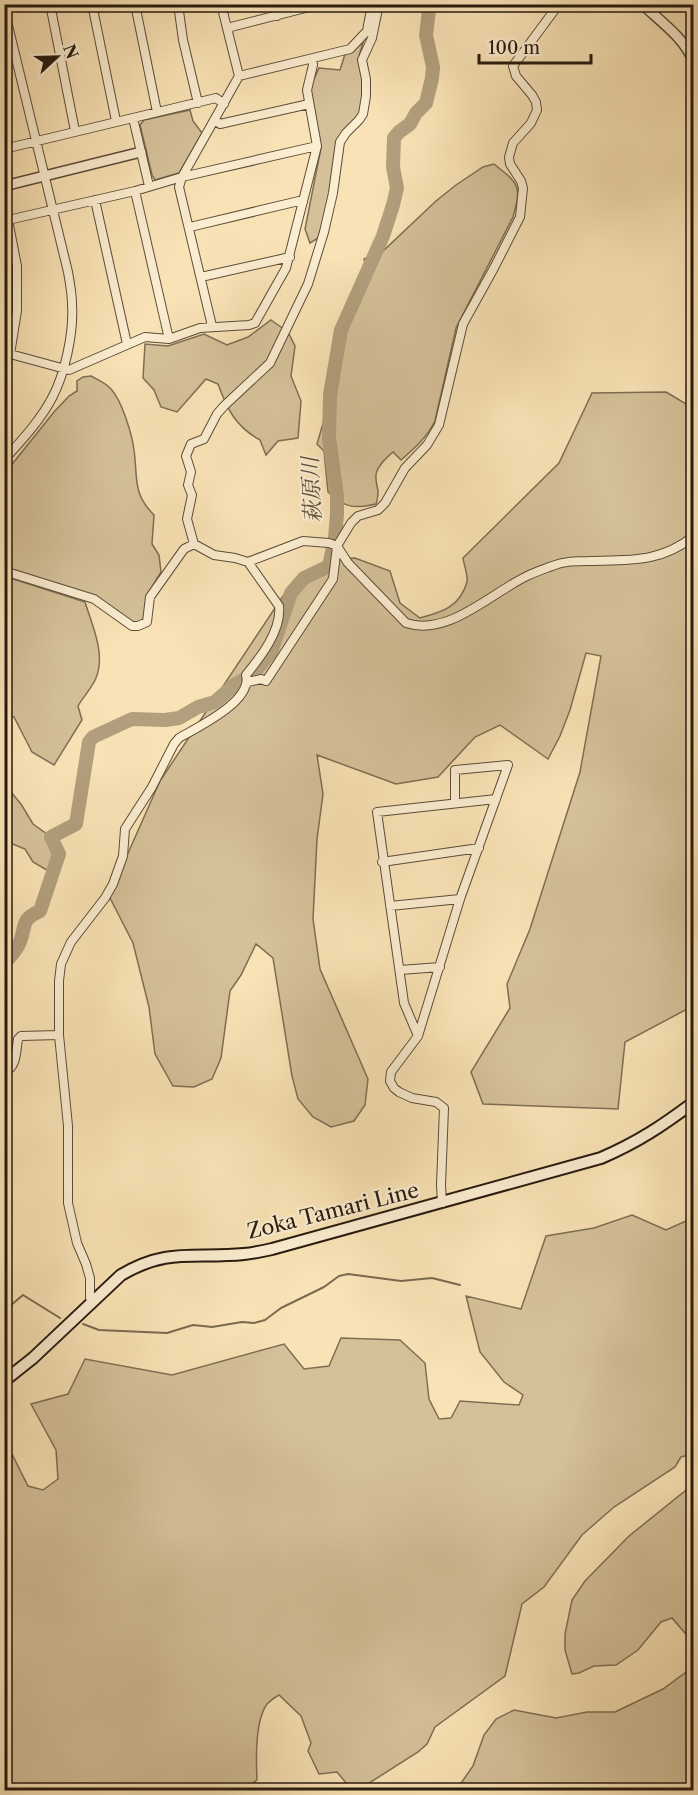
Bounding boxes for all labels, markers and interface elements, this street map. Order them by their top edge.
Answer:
north arrow [27,27,87,87]
scale bar [479,27,592,65]
text: 100 m [488,37,540,59]
text: N [59,41,83,62]
water label: 萩原川 [296,454,327,524]
street label: Zoka Tamari Line [244,1177,421,1244]

